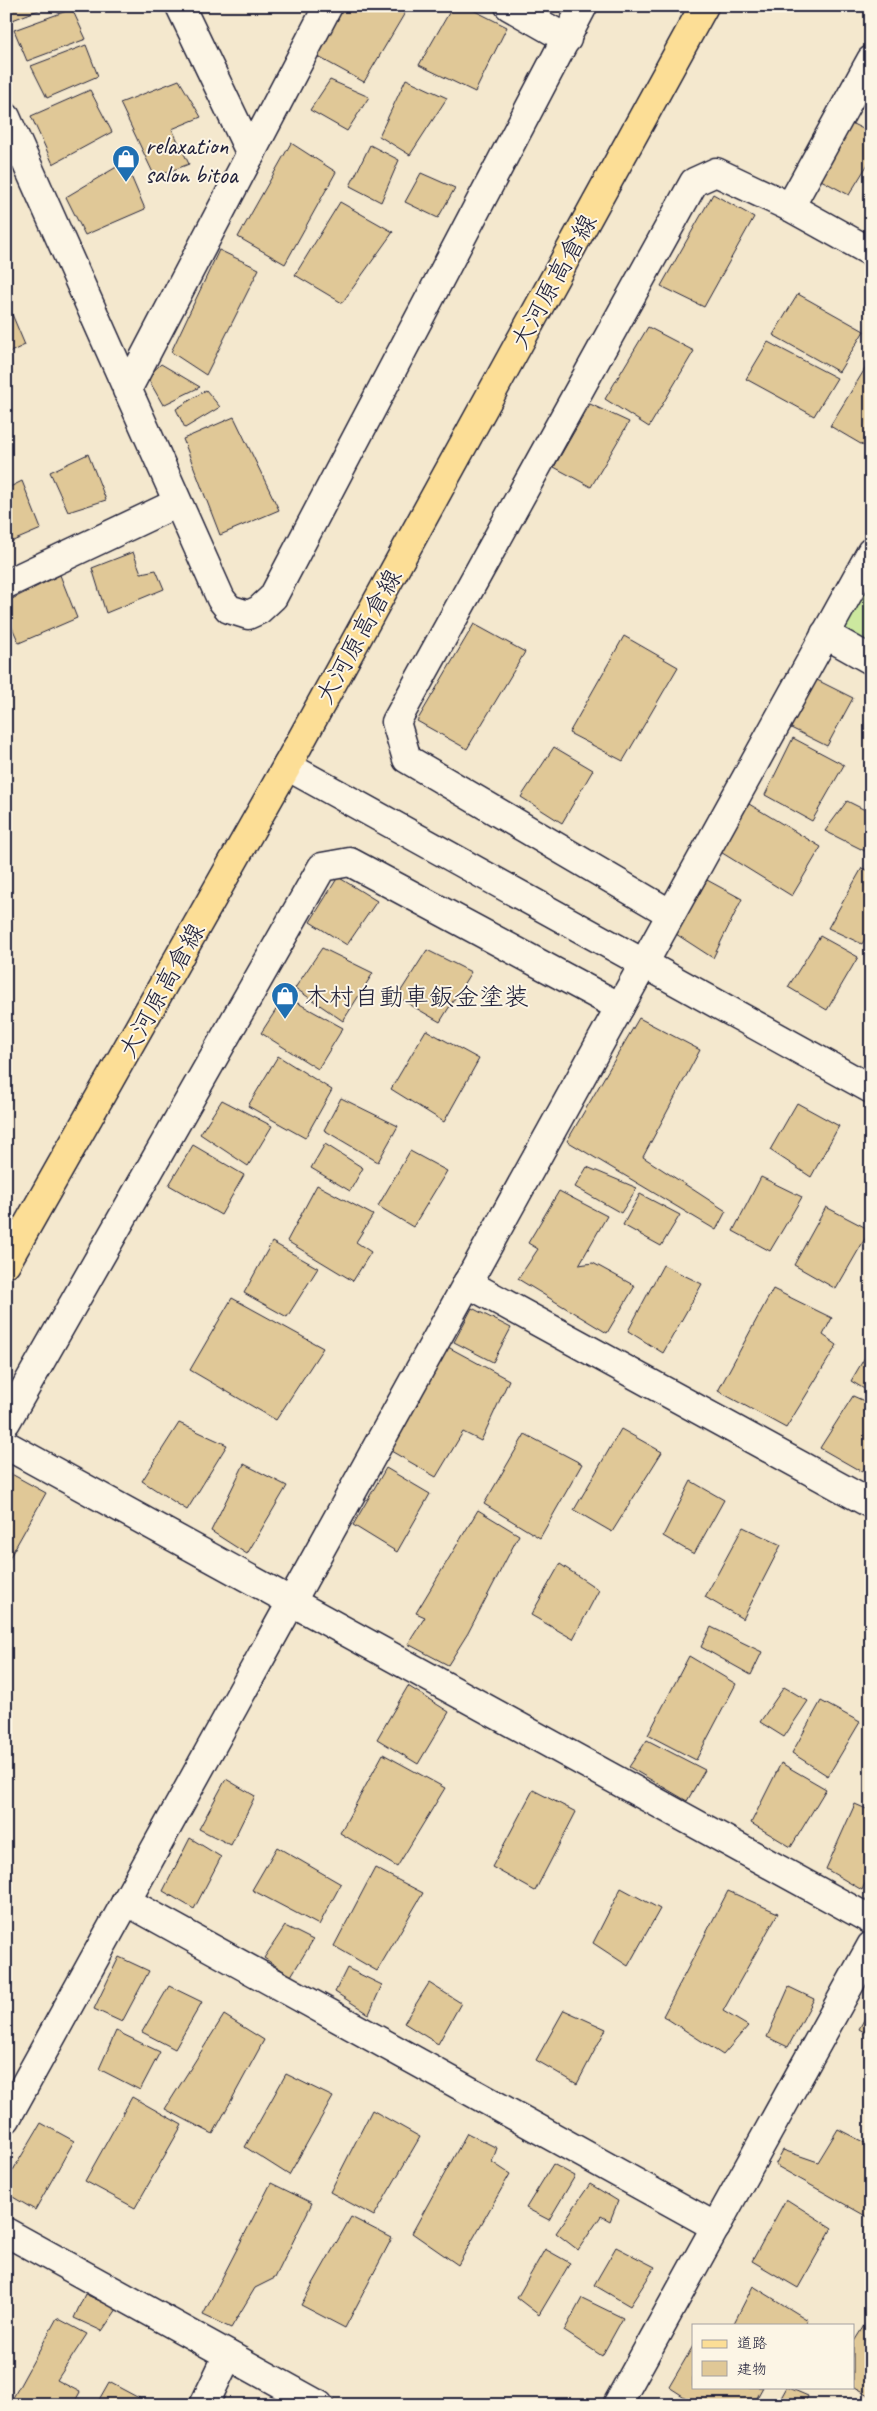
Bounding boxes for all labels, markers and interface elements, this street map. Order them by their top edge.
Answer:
place label: relaxation salon bitoa [145,130,239,191]
shop icon: relaxation salon bitoa [111,144,141,183]
street label: 大河原高倉線 [504,208,604,355]
street label: 大河原高倉線 [309,563,409,710]
street label: 大河原高倉線 [112,917,212,1064]
shop icon: 木村自動車鈑金塗装 [270,981,300,1020]
place label: 木村自動車鈑金塗装 [304,981,529,1013]
legend [692,2324,854,2388]
text: 道路 [737,2334,767,2353]
text: 建物 [737,2360,767,2379]

